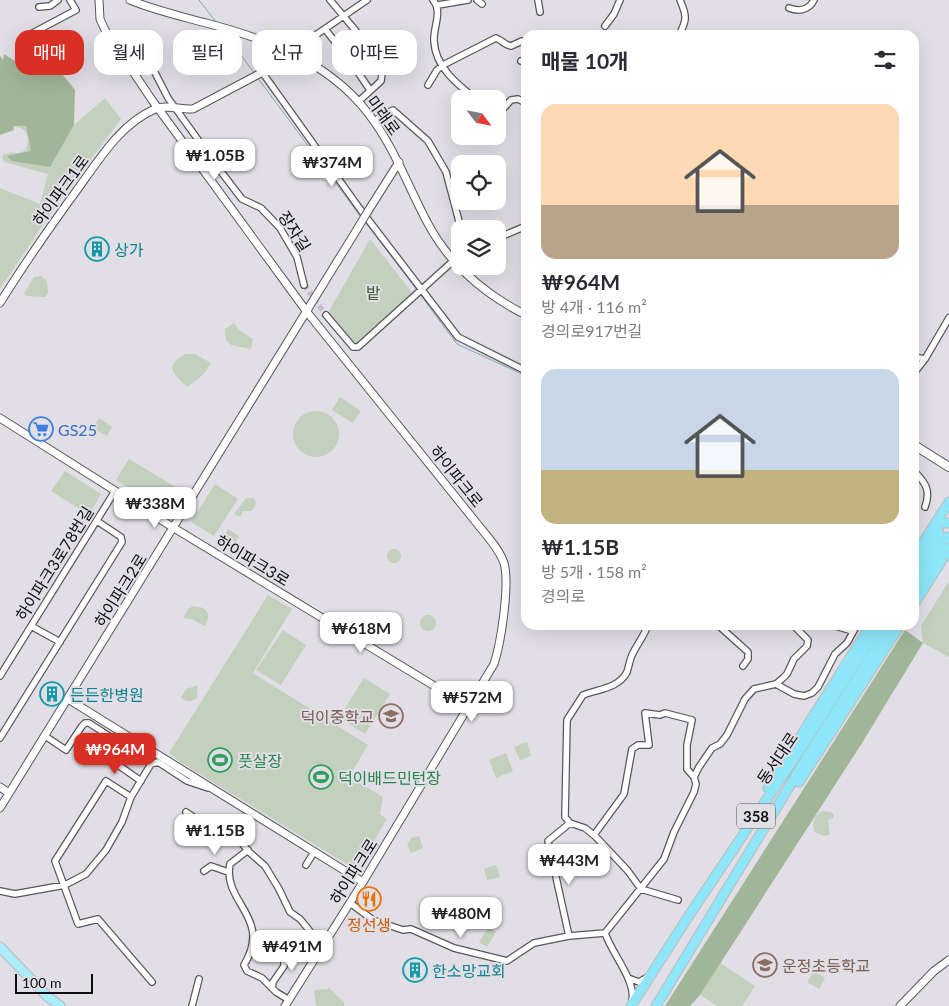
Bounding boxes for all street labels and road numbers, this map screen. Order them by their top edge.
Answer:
street label: 미래로 [363,92,405,139]
street label: 하이파크1로 [28,151,92,229]
street label: 장자길 [275,207,315,255]
street label: 하이파크로 [426,441,488,511]
street label: 하이파크3로78번길 [11,502,97,624]
street label: 하이파크3로 [213,531,294,590]
street label: 하이파크2로 [90,550,150,630]
street label: 동서대로 [753,728,801,788]
road number: 358 [737,804,775,828]
street label: 하이파크로 [325,835,381,907]

